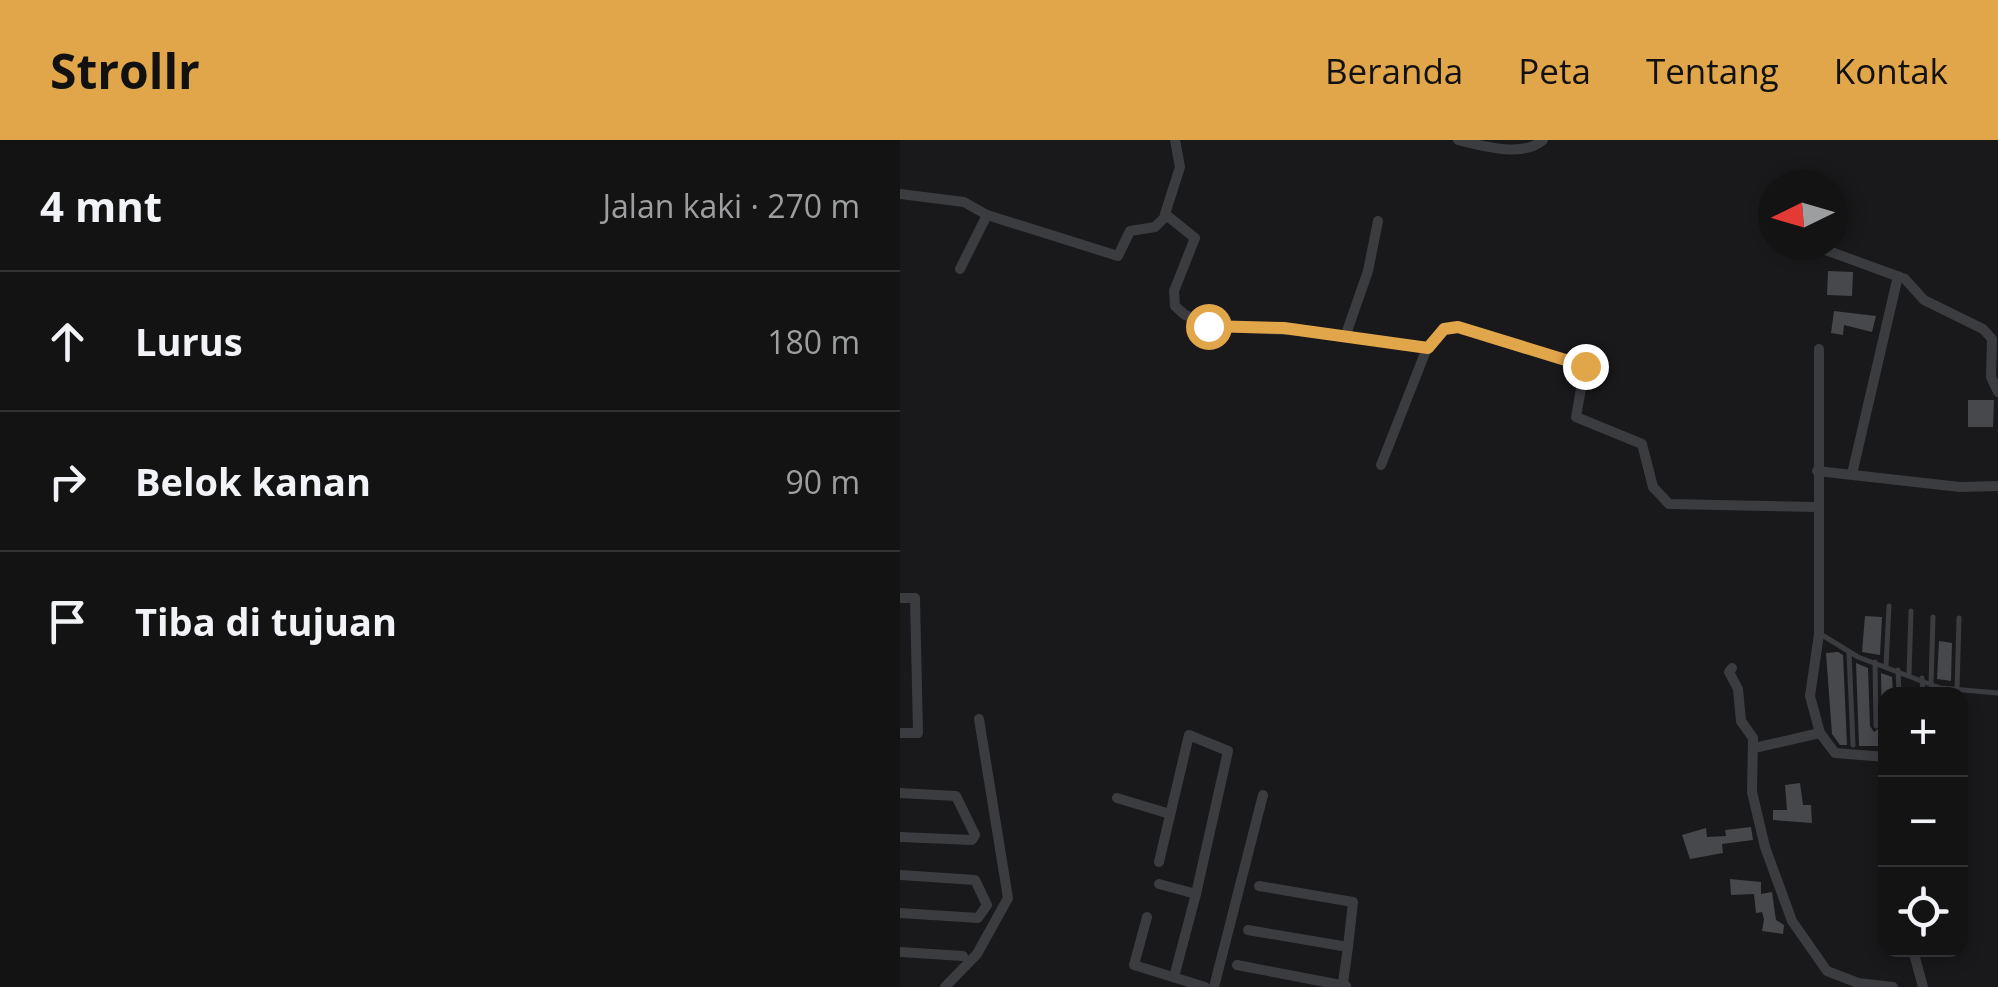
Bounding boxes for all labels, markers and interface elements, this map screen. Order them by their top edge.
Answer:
text: Strollr [50,38,200,103]
text: Beranda [1325,47,1463,94]
text: Peta [1518,47,1591,94]
text: Tentang [1646,47,1779,94]
text: Kontak [1834,47,1948,94]
north arrow [1758,170,1848,260]
text: 4 mnt [40,177,162,234]
text: Jalan kaki · 270 m [602,184,860,227]
route start [1186,304,1232,350]
icon: ahead [40,314,95,369]
text: Lurus [135,315,243,367]
text: 180 m [767,320,860,363]
route end [1563,344,1609,390]
icon: right [40,454,95,509]
text: Belok kanan [135,455,371,507]
text: 90 m [785,460,860,503]
icon: arrive [40,594,95,649]
text: Tiba di tujuan [135,595,397,647]
map controls [1878,687,1968,957]
button: + [1878,687,1968,777]
button: − [1878,777,1968,867]
button: locate [1878,867,1968,957]

